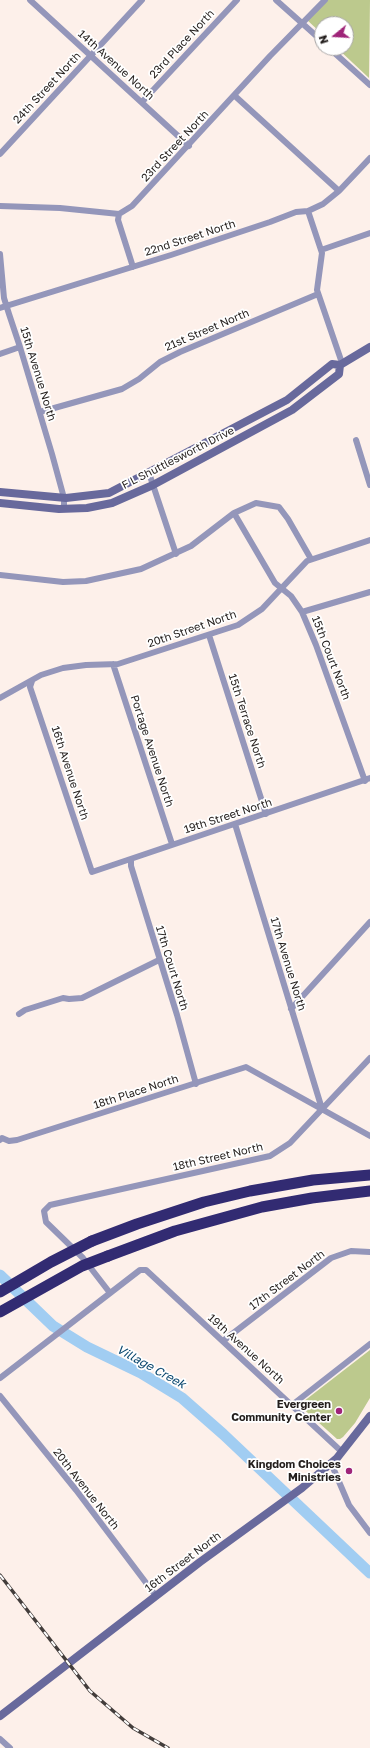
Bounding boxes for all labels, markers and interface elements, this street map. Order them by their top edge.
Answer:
street label: 23rd Place North [147,7,217,81]
north arrow [314,16,354,56]
street label: 14th Avenue North [75,27,157,103]
text: N [316,34,331,46]
street label: 24th Street North [10,50,84,126]
street label: 23rd Street North [139,108,211,184]
street label: 22nd Street North [143,217,237,259]
street label: 21st Street North [163,306,251,354]
street label: 15th Avenue North [17,325,59,423]
street label: F L Shuttlesworth Drive [120,424,236,492]
street label: 20th Street North [146,608,238,650]
street label: 15th Court North [309,614,353,702]
street label: 15th Terrace North [226,672,268,770]
street label: Portage Avenue North [128,693,176,809]
street label: 16th Avenue North [49,724,91,822]
street label: 19th Street North [182,796,274,836]
street label: 17th Avenue North [267,916,309,1012]
street label: 17th Court North [153,924,191,1012]
street label: 18th Place North [92,1072,180,1112]
street label: 18th Street North [172,1140,264,1174]
street label: 17th Street North [247,1247,327,1313]
street label: 19th Avenue North [205,1311,287,1387]
water label: Village Creek [114,1342,188,1392]
place label: Evergreen Community Center [231,1398,331,1424]
marker: Evergreen Community Center [334,1406,344,1416]
street label: 20th Avenue North [50,1446,122,1532]
place label: Kingdom Choices Ministries [248,1458,341,1484]
marker: Kingdom Choices Ministries [344,1466,354,1476]
street label: 16th Street North [142,1529,224,1595]

